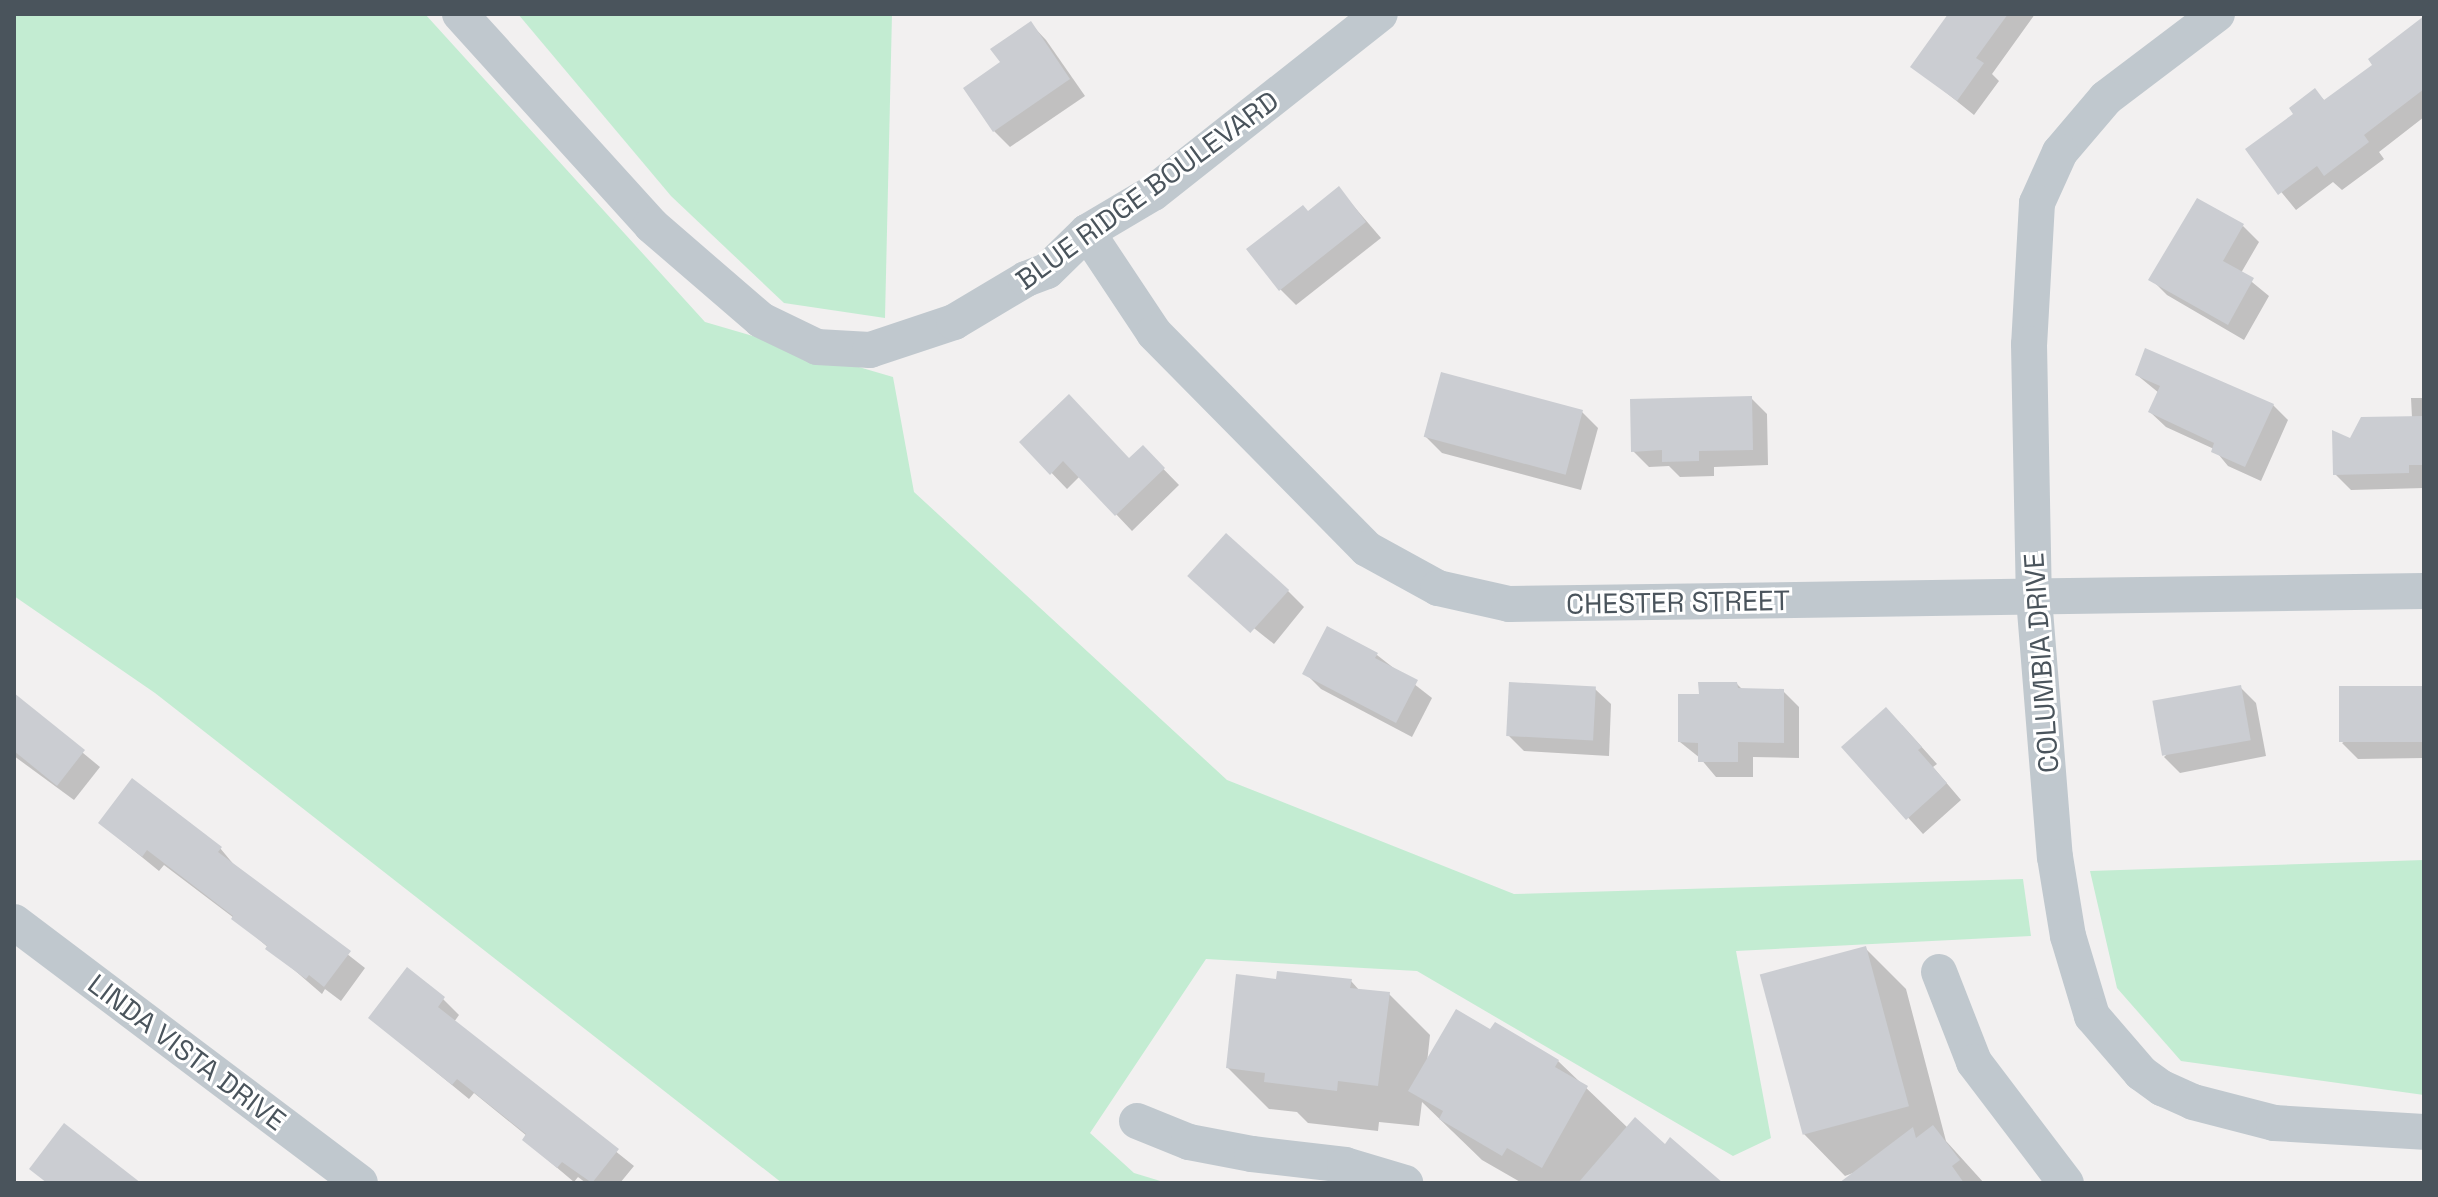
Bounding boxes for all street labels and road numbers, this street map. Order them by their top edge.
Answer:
street label: BLUE RIDGE BOULEVARD [1009,83,1285,297]
street label: COLUMBIA DRIVE [2017,552,2065,774]
street label: CHESTER STREET [1566,583,1790,621]
street label: LINDA VISTA DRIVE [81,966,293,1138]

